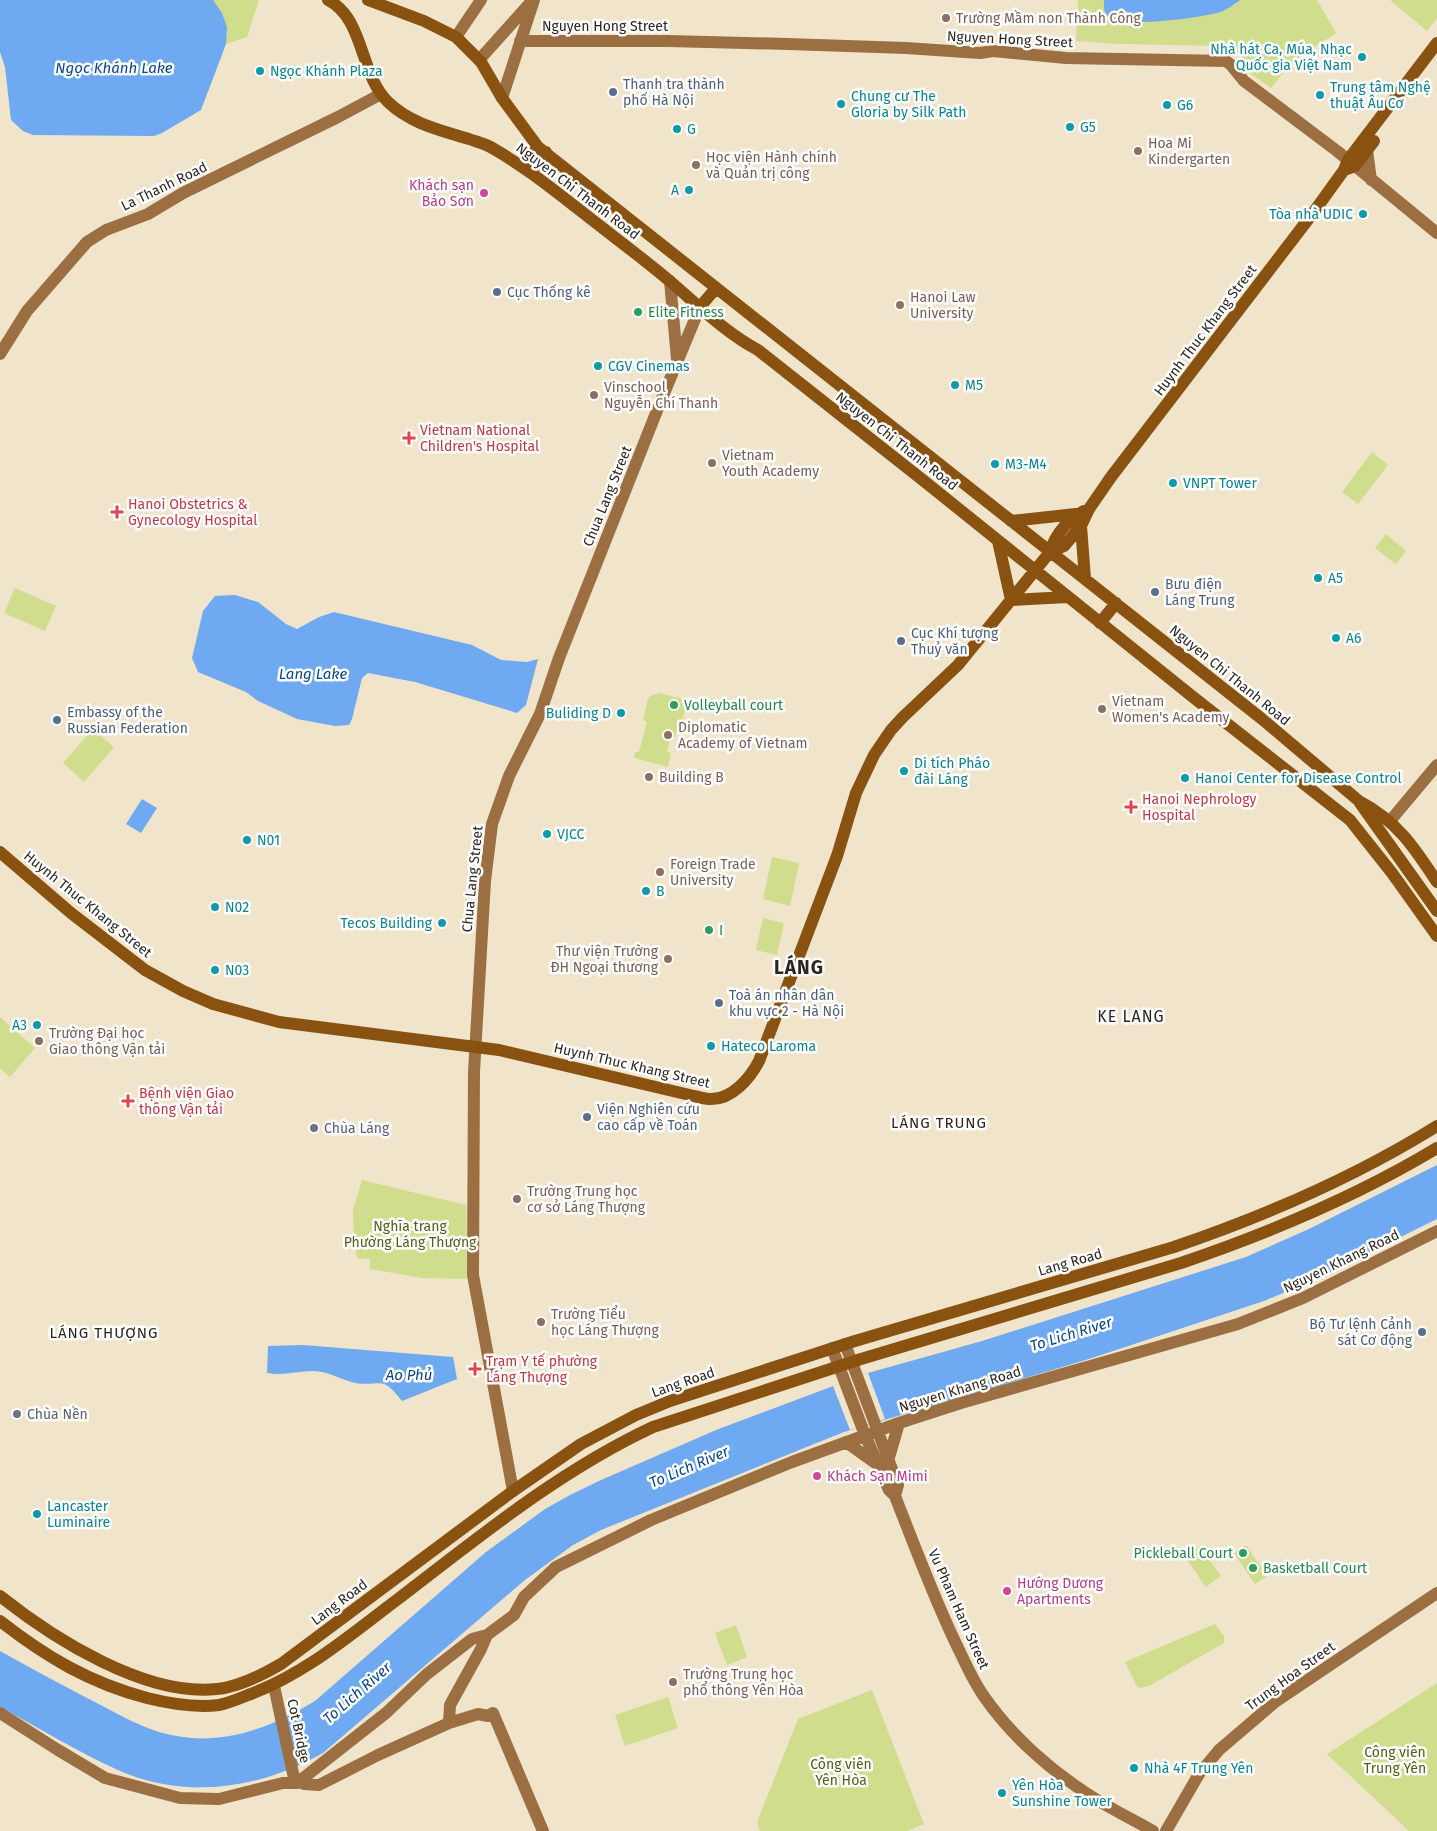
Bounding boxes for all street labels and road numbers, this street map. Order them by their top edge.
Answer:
street label: Nguyen Hong Street [542,18,669,35]
street label: Nguyen Hong Street [947,28,1074,51]
street label: Nguyen Chi Thanh Road [513,139,643,243]
street label: La Thanh Road [118,158,210,215]
street label: Huynh Thuc Khang Street [1150,261,1261,399]
street label: Nguyen Chi Thanh Road [832,388,961,494]
street label: Chua Lang Street [580,443,636,549]
street label: Nguyen Chi Thanh Road [1166,622,1293,729]
street label: Chua Lang Street [458,824,487,933]
street label: Huynh Thuc Khang Street [20,847,156,962]
street label: Huynh Thuc Khang Street [552,1039,713,1092]
street label: Nguyen Khang Road [1281,1226,1402,1297]
street label: Lang Road [1036,1245,1104,1280]
street label: Nguyen Khang Road [897,1363,1023,1416]
street label: Lang Road [649,1364,717,1401]
street label: Vu Pham Ham Street [924,1547,993,1673]
street label: Lang Road [308,1576,371,1629]
street label: Trung Hoa Street [1242,1638,1339,1715]
street label: Cot Bridge [283,1697,314,1765]

